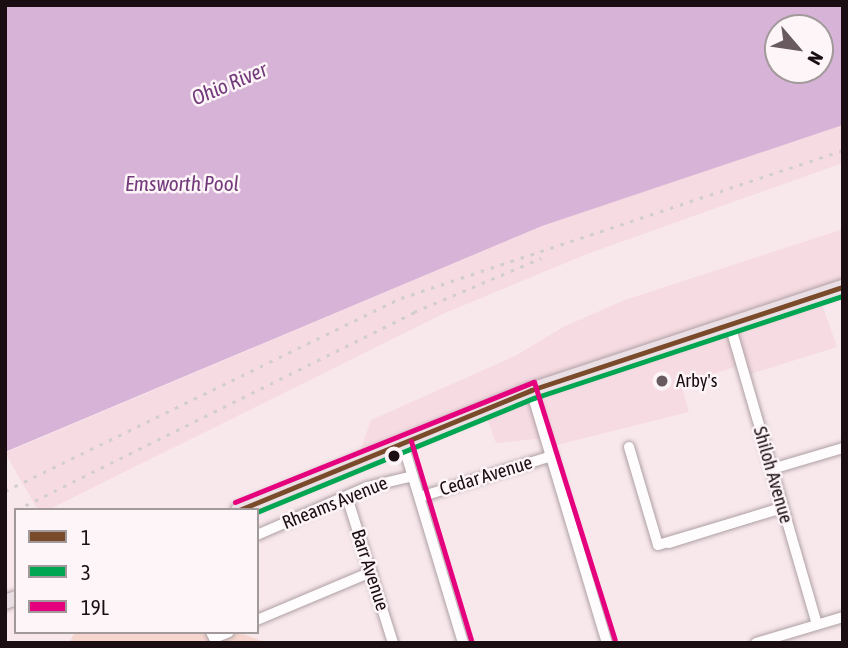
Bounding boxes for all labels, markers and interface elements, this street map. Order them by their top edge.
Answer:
north arrow [764,14,834,84]
text: N [803,48,828,68]
water label: Ohio River [187,56,271,110]
water label: Emsworth Pool [125,170,239,196]
place label: Arby's [676,370,717,392]
marker: Arby's [654,373,670,389]
street label: Shiloh Avenue [748,424,798,526]
unlabelled marker [387,449,401,463]
street label: Cedar Avenue [437,451,535,501]
street label: Rheams Avenue [279,471,391,535]
legend [14,508,259,634]
text: 1 [81,525,91,549]
street label: Barr Avenue [346,526,394,614]
text: 3 [81,560,91,584]
text: 19L [81,595,109,619]

